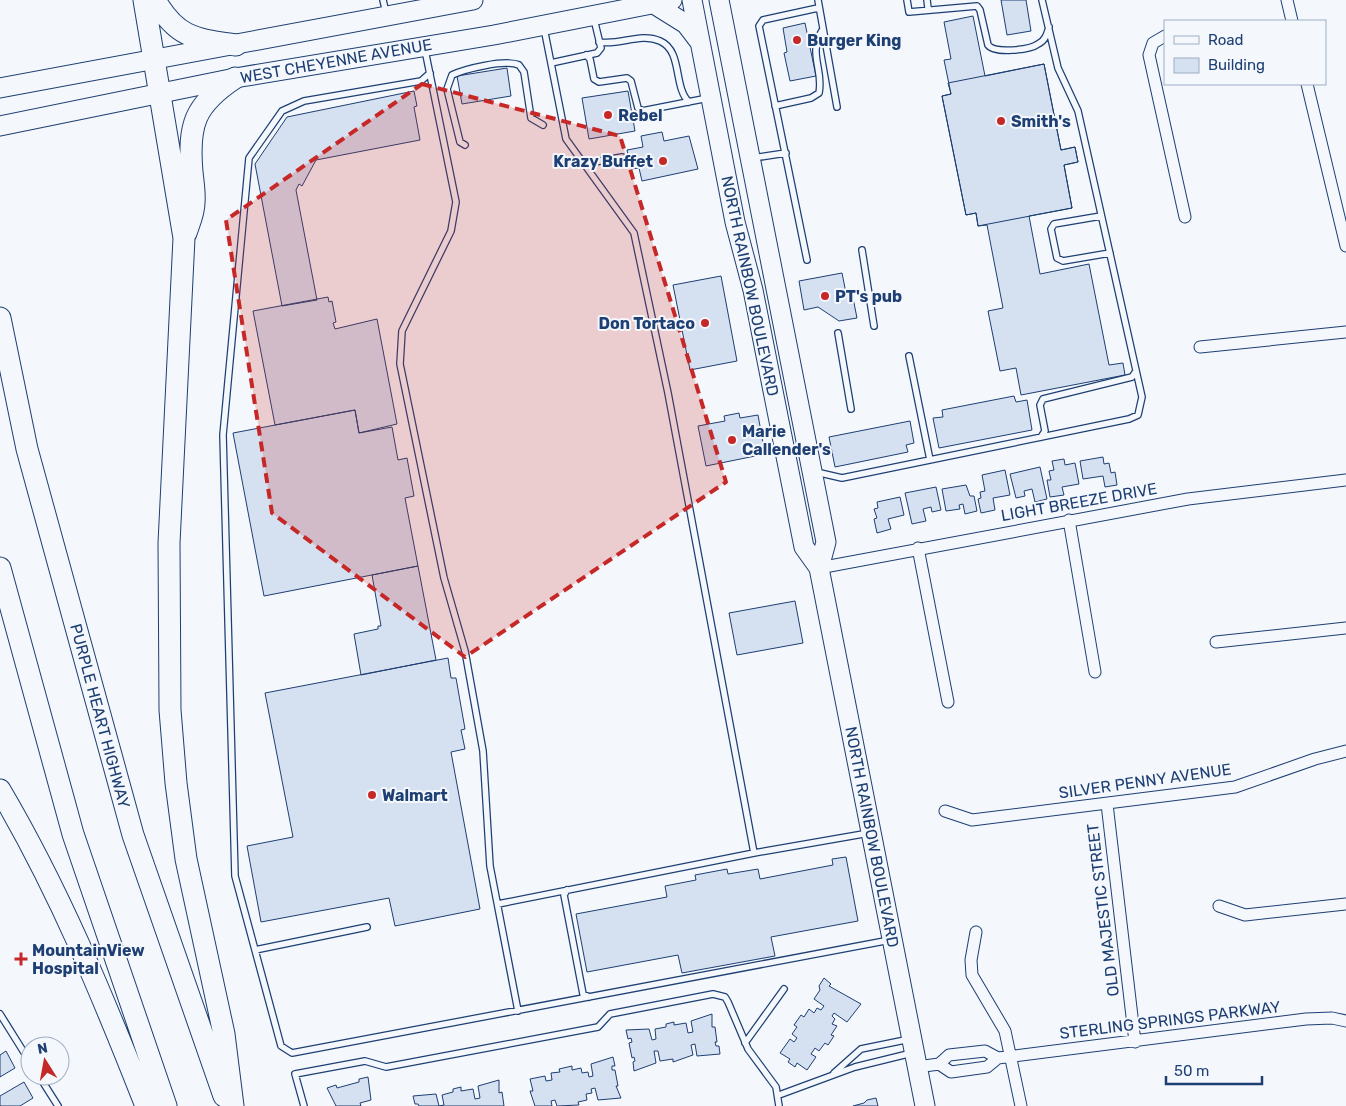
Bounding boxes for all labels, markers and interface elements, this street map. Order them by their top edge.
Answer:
legend [1164,20,1326,85]
place label: Burger King [807,31,901,50]
text: Road [1208,31,1244,49]
marker: Burger King [791,34,803,46]
street label: WEST CHEYENNE AVENUE [239,35,433,87]
text: Building [1208,56,1265,74]
place label: Rebel [618,106,663,125]
marker: Rebel [602,109,614,121]
place label: Smith's [1011,112,1071,131]
marker: Smith's [995,115,1007,127]
place label: Krazy Buffet [553,152,654,171]
marker: Krazy Buffet [657,155,669,167]
street label: NORTH RAINBOW BOULEVARD [717,174,783,398]
place label: PT's pub [835,287,902,306]
marker: PT's pub [819,290,831,302]
place label: Don Tortaco [599,314,695,333]
marker: Don Tortaco [699,317,711,329]
place label: Marie Callender's [742,422,831,459]
marker: Marie Callender's [726,434,738,446]
street label: LIGHT BREEZE DRIVE [999,479,1159,525]
street label: PURPLE HEART HIGHWAY [66,622,134,810]
street label: NORTH RAINBOW BOULEVARD [841,725,903,949]
street label: SILVER PENNY AVENUE [1057,759,1233,803]
place label: Walmart [382,786,448,805]
marker: Walmart [366,789,378,801]
street label: OLD MAJESTIC STREET [1083,822,1123,998]
place label: MountainView Hospital [32,941,145,978]
marker: MountainView Hospital [14,952,28,966]
street label: STERLING SPRINGS PARKWAY [1059,997,1281,1043]
north arrow [20,1036,70,1086]
text: N [36,1039,49,1058]
scale bar [1166,1054,1262,1086]
text: 50 m [1174,1062,1209,1080]

